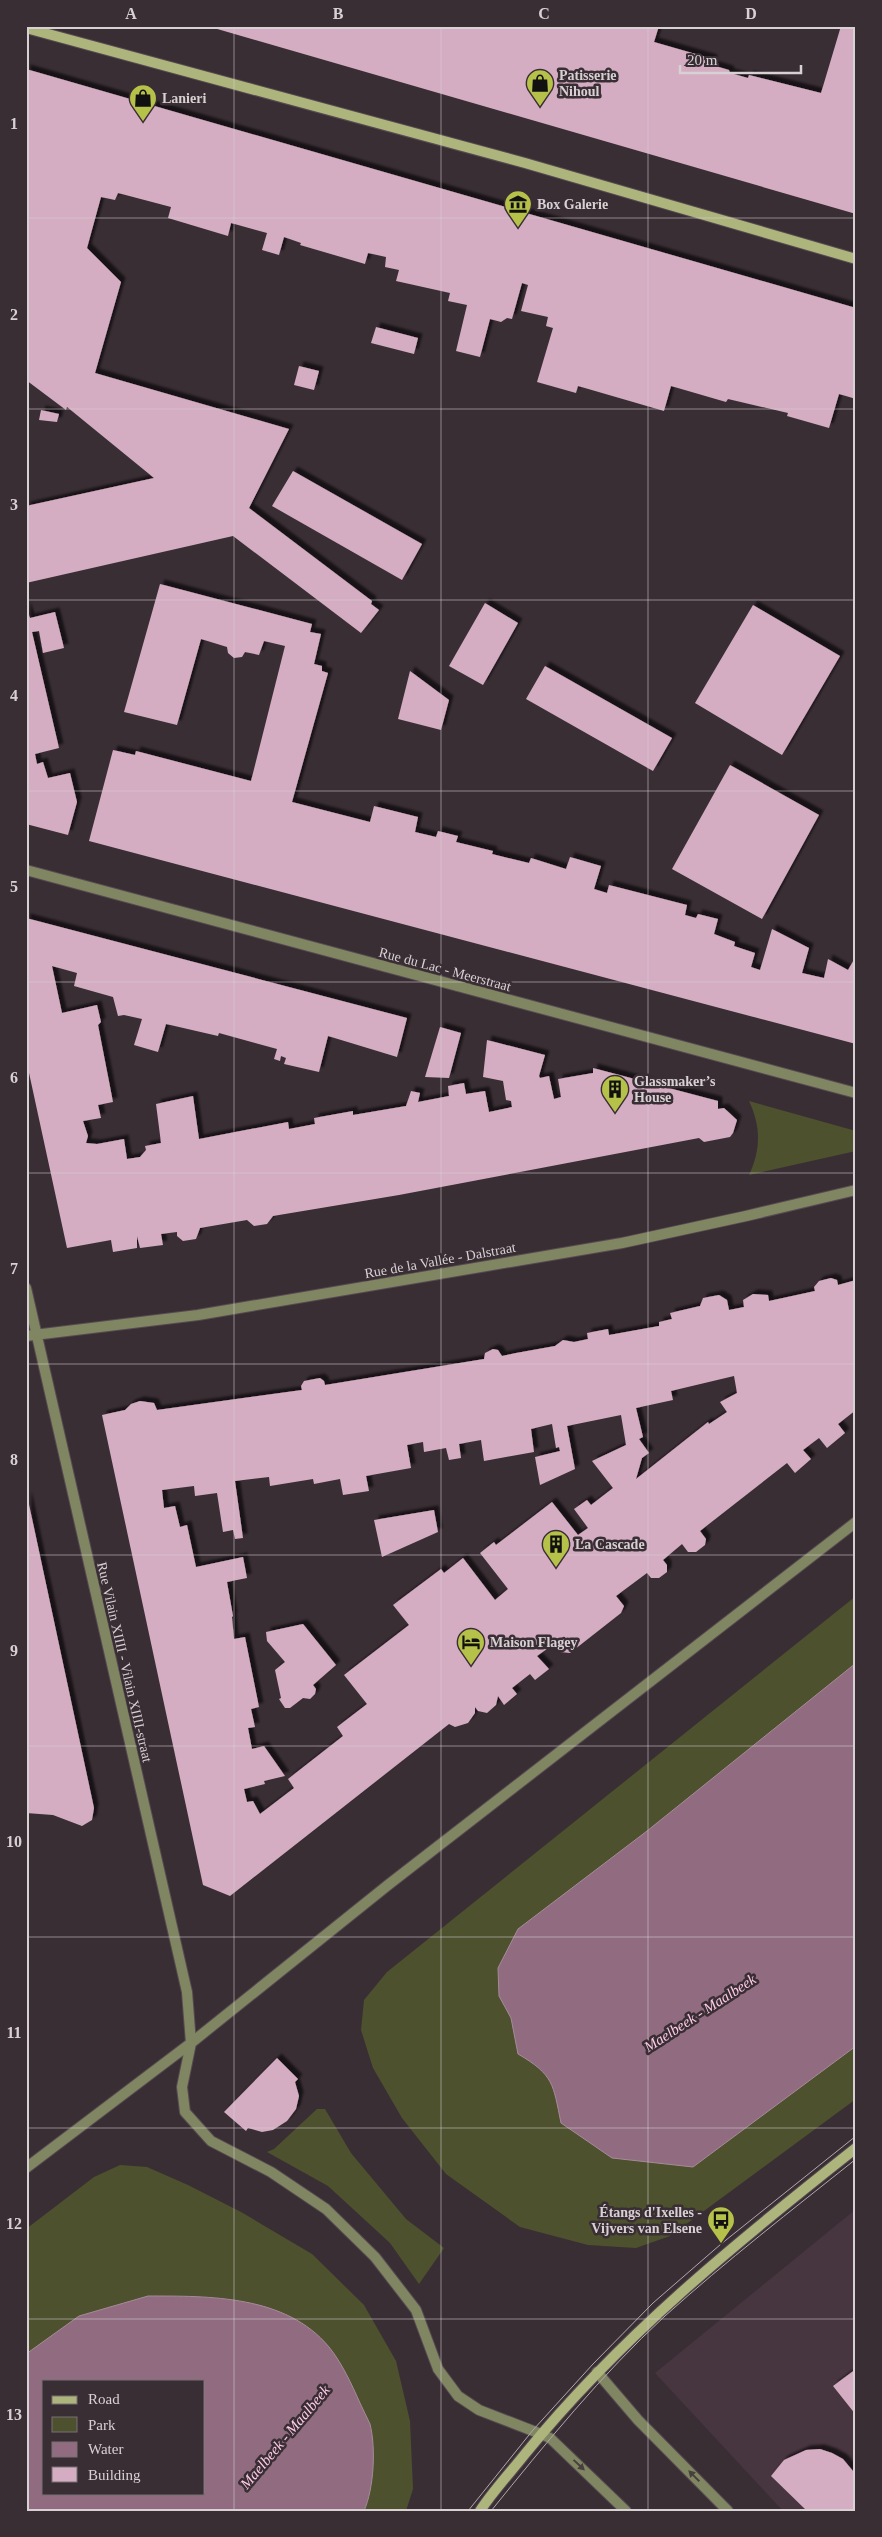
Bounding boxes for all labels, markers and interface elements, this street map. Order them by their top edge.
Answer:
text: A [125,5,137,22]
text: B [333,5,344,22]
text: C [538,5,550,22]
text: D [745,5,757,22]
scale bar [680,42,801,74]
text: 20 m [687,52,718,68]
shop icon: Patisserie Nihoul [525,68,555,107]
place label: Patisserie Nihoul [559,68,617,99]
shop icon: Lanieri [128,83,158,122]
place label: Lanieri [162,91,206,106]
text: 1 [10,115,18,132]
museum icon: Box Galerie [503,189,533,228]
place label: Box Galerie [537,197,608,212]
text: 2 [10,306,18,323]
text: 3 [10,496,18,513]
text: 4 [10,687,18,704]
text: 5 [10,878,18,895]
street label: Rue du Lac - Meerstraat [377,945,513,994]
text: 6 [10,1069,18,1086]
building icon: Glassmaker’s House [600,1074,630,1113]
place label: Glassmaker’s House [634,1074,716,1105]
street label: Rue de la Vallée - Dalstraat [363,1240,517,1281]
text: 7 [10,1260,18,1277]
text: 8 [10,1451,18,1468]
building icon: La Cascade [541,1529,571,1568]
place label: La Cascade [575,1537,645,1552]
street label: Rue Vilain XIIII - Vilain XIIII-straat [94,1561,155,1764]
hotel icon: Maison Flagey [456,1627,486,1666]
place label: Maison Flagey [490,1635,578,1650]
text: 9 [10,1642,18,1659]
text: 10 [6,1833,22,1850]
water label: Maelbeek - Maalbeek [640,1971,759,2056]
text: 11 [6,2024,22,2041]
place label: Étangs d'Ixelles - Vijvers van Elsene [591,2204,702,2236]
bus stop icon: Étangs d'Ixelles - Vijvers van Elsene [706,2205,736,2244]
text: 12 [6,2215,22,2232]
legend [42,2380,205,2494]
water label: Maelbeek - Maalbeek [236,2382,333,2493]
text: Road [88,2391,120,2407]
text: 13 [6,2406,22,2423]
text: Park [88,2417,116,2433]
text: Water [88,2441,123,2457]
one-way arrow [572,2459,584,2471]
text: Building [88,2467,141,2483]
one-way arrow [688,2470,700,2482]

